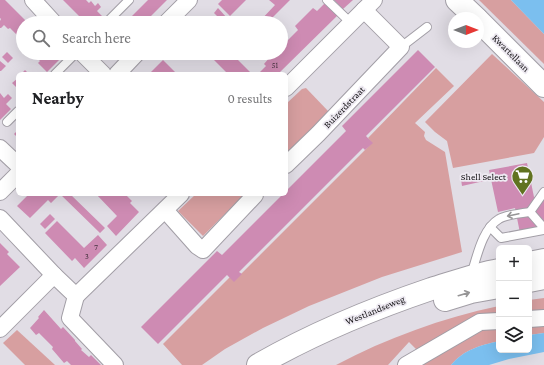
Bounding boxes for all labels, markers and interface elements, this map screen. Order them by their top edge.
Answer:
north arrow [448,12,484,48]
search box [16,16,288,60]
icon: search [30,27,52,49]
text: Search here [62,30,131,46]
street label: Kwartellaan [490,32,532,74]
house number: 51 [272,61,279,70]
street label: Buizerdstraat [321,83,367,130]
text: Nearby [32,89,84,108]
text: 0 results [227,91,272,106]
supermarket icon: Shell Select [509,163,535,196]
place label: Shell Select [461,171,507,182]
one-way arrow [507,212,520,220]
house number: 7 [94,243,98,252]
map controls [496,245,532,353]
button: + [496,245,532,281]
house number: 3 [85,252,89,261]
button: − [496,281,532,317]
one-way arrow [457,290,470,297]
street label: Westlandseweg [344,293,406,327]
button: layers [496,317,532,353]

